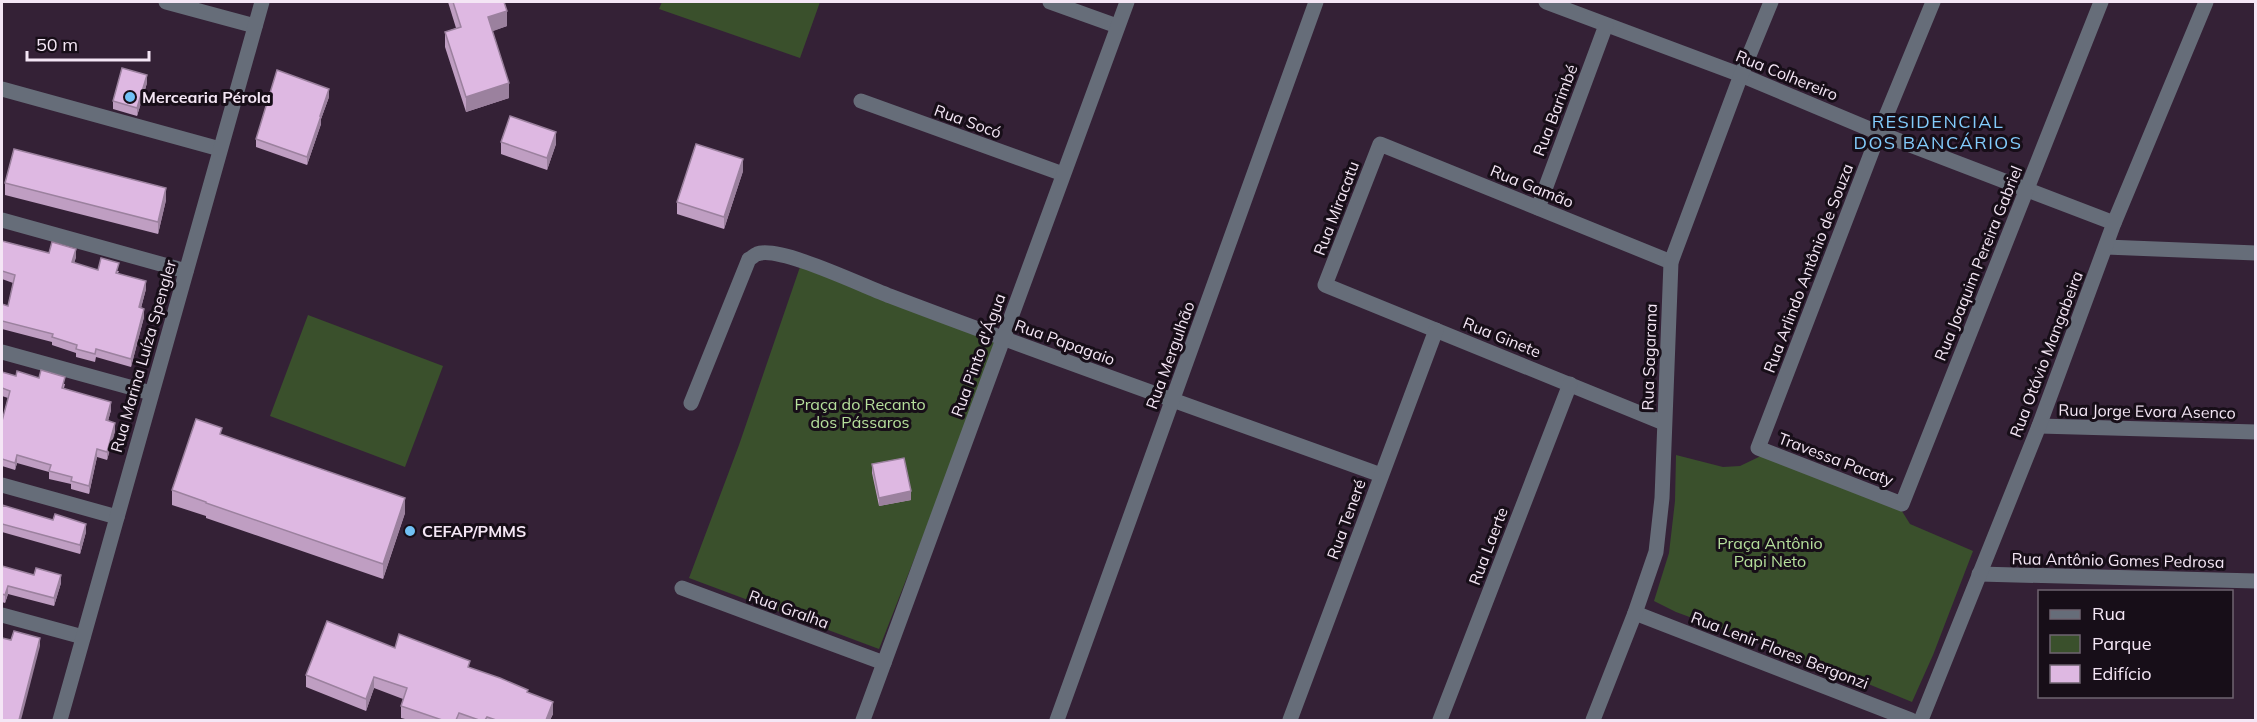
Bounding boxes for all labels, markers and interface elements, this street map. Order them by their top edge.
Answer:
scale bar [27,24,148,62]
text: 50 m [36,33,78,56]
street label: Rua Colhereiro [1733,45,1841,105]
street label: Rua Barimbé [1528,61,1582,159]
place label: Mercearia Pérola [142,87,271,107]
marker: Mercearia Pérola [123,90,137,104]
street label: Rua Socó [932,100,1004,142]
district label: RESIDENCIAL DOS BANCÁRIOS [1854,110,2022,154]
street label: Rua Miracatu [1309,158,1363,258]
street label: Rua Gamão [1487,160,1577,212]
street label: Rua Arlindo Antônio de Souza [1759,161,1857,375]
street label: Rua Joaquim Pereira Gabriel [1930,163,2026,363]
street label: Rua Marina Luíza Spengler [106,257,180,455]
street label: Rua Otávio Mangabeira [2005,268,2087,440]
street label: Rua Pinto d'Água [946,291,1010,419]
street label: Rua Mergulhão [1141,298,1199,412]
street label: Rua Sagarana [1637,303,1661,411]
street label: Rua Ginete [1460,312,1544,362]
street label: Rua Papagaio [1012,315,1118,369]
park label: Praça do Recanto dos Pássaros [794,394,926,432]
street label: Rua Jorge Evora Asenco [2058,399,2236,423]
street label: Travessa Pacaty [1776,428,1897,490]
street label: Rua Teneré [1322,476,1370,562]
street label: Rua Laerte [1464,504,1512,588]
place label: CEFAP/PMMS [422,521,526,541]
marker: CEFAP/PMMS [403,524,417,538]
park label: Praça Antônio Papi Neto [1717,533,1823,571]
street label: Rua Antônio Gomes Pedrosa [2011,548,2225,572]
street label: Rua Gralha [746,585,832,633]
legend [2038,590,2233,698]
text: Rua [2092,602,2126,625]
street label: Rua Lenir Flores Bergonzi [1688,607,1872,693]
text: Parque [2092,632,2151,655]
text: Edifício [2092,662,2151,685]

